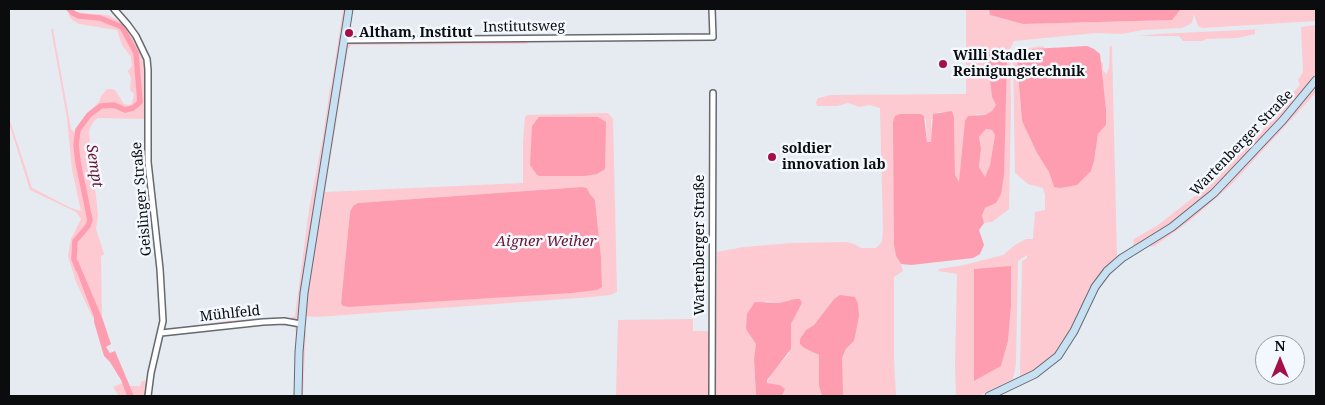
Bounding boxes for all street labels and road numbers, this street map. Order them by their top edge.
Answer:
street label: Institutsweg [483,18,565,36]
street label: Wartenberger Straße [1187,87,1297,199]
street label: Geislinger Straße [129,141,155,257]
street label: Wartenberger Straße [692,175,708,315]
street label: Mühlfeld [199,302,261,326]

